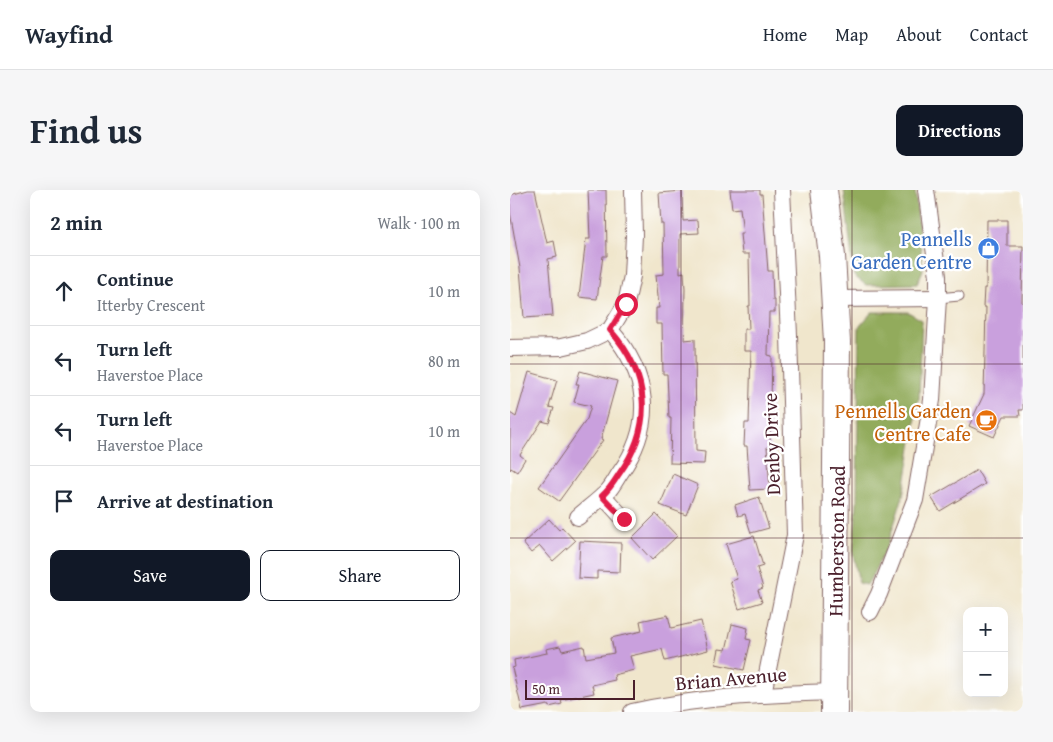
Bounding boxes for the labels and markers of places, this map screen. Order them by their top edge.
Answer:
place label: Pennells Garden Centre [851,224,972,276]
shop icon: Pennells Garden Centre [976,237,1000,261]
place label: Pennells Garden Centre Cafe [835,396,971,448]
cafe icon: Pennells Garden Centre Cafe [975,409,999,433]

